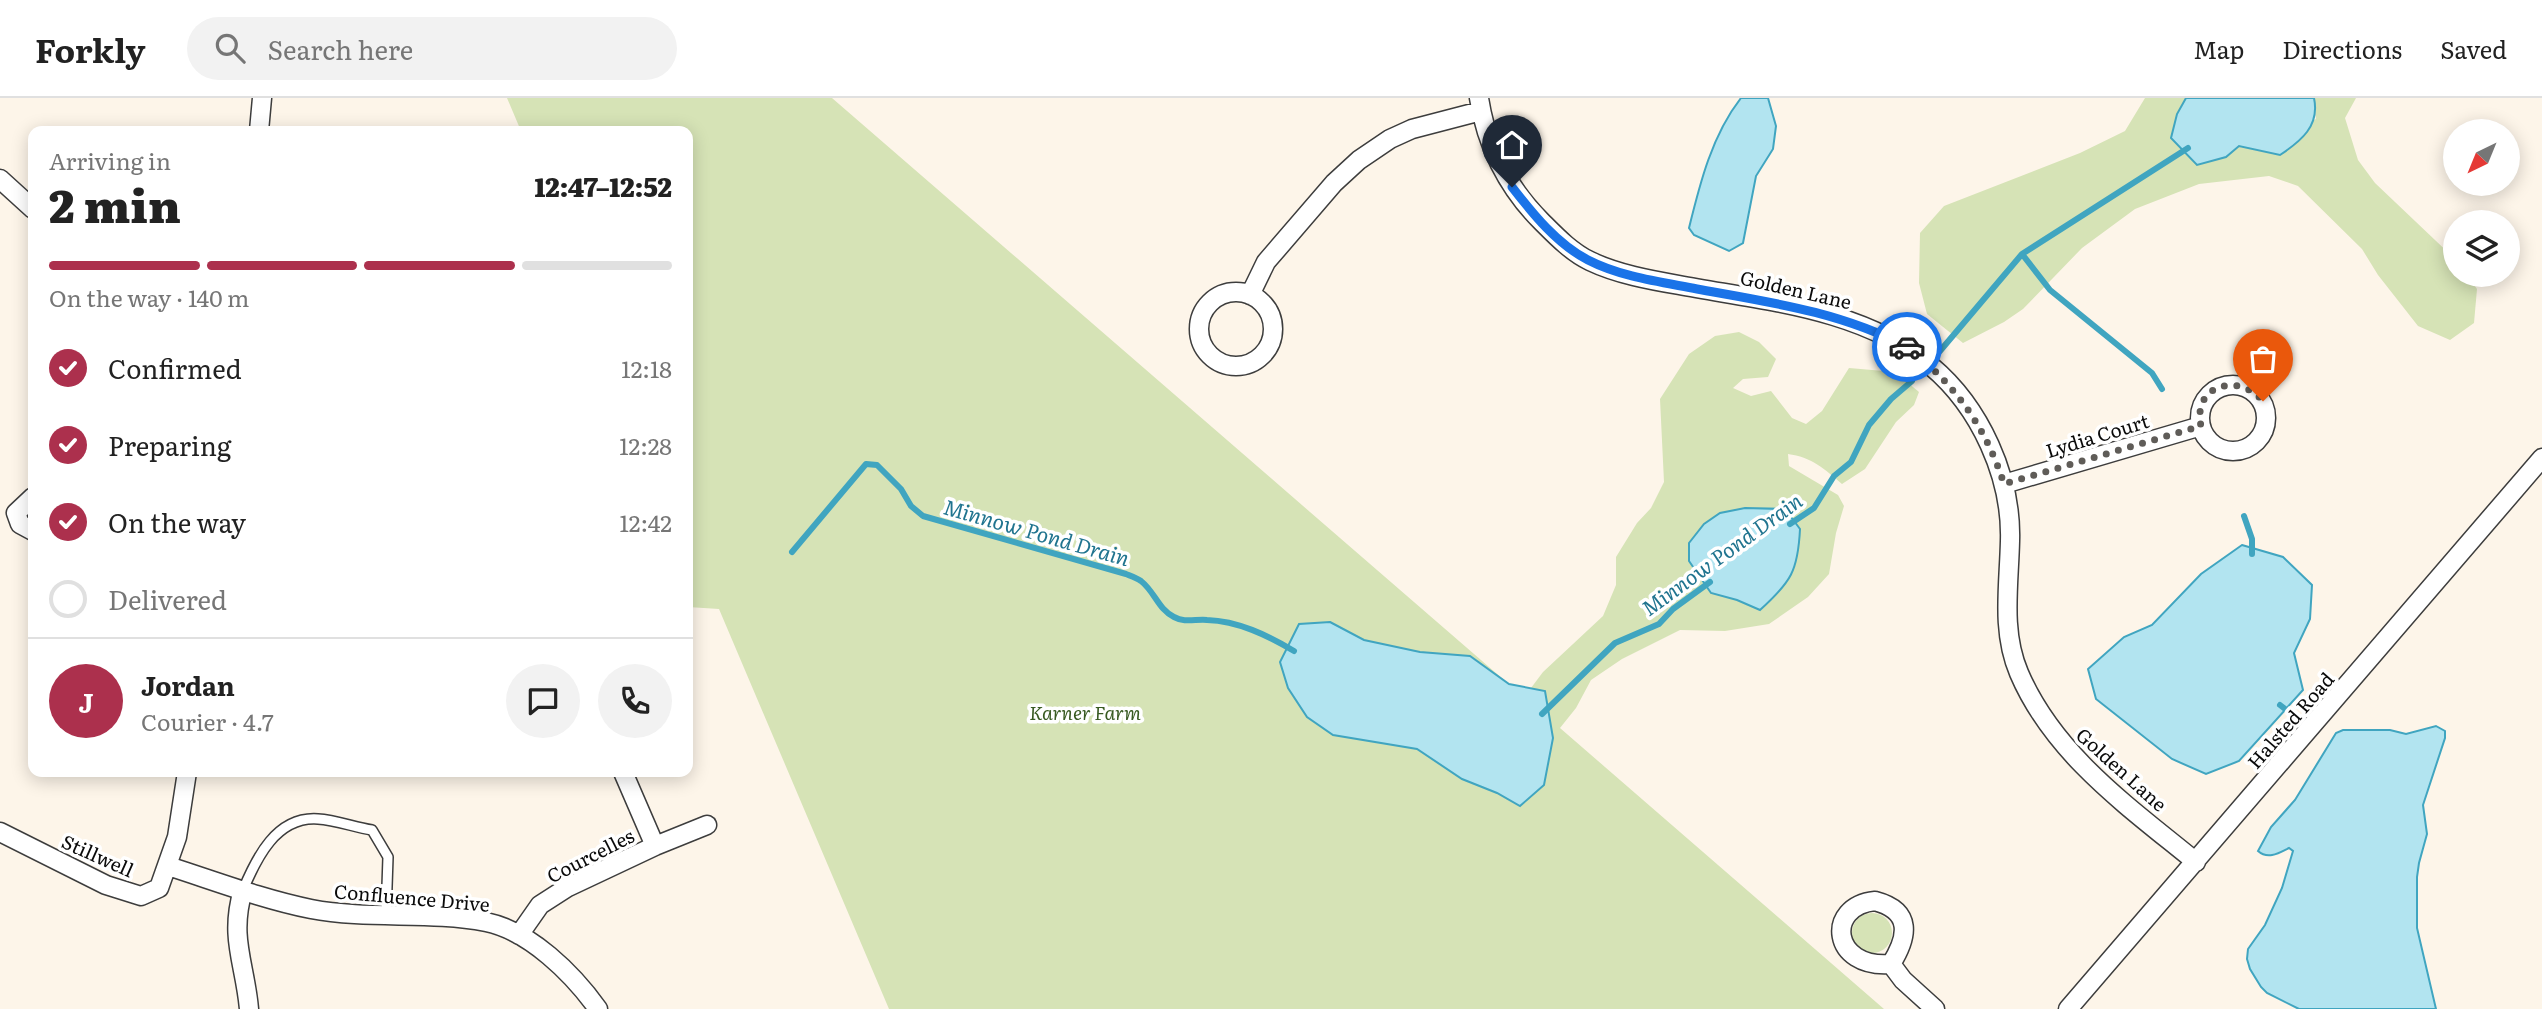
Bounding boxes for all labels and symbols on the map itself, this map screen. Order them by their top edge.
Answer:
pin [1482,115,1542,187]
north arrow [2443,119,2520,196]
street label: Golden Lane [1738,263,1854,315]
courier [1872,312,1942,382]
pin [2233,329,2293,401]
street label: Lydia Court [2042,406,2152,464]
water label: Minnow Pond Drain [1634,484,1808,622]
water label: Minnow Pond Drain [941,490,1134,572]
street label: Halsted Road [2240,665,2340,774]
park label: Karner Farm [1029,698,1141,726]
street label: Golden Lane [2071,721,2174,817]
street label: Courcelles [541,821,639,889]
street label: Stillwell [58,827,138,883]
street label: Confluence Drive [333,876,491,918]

